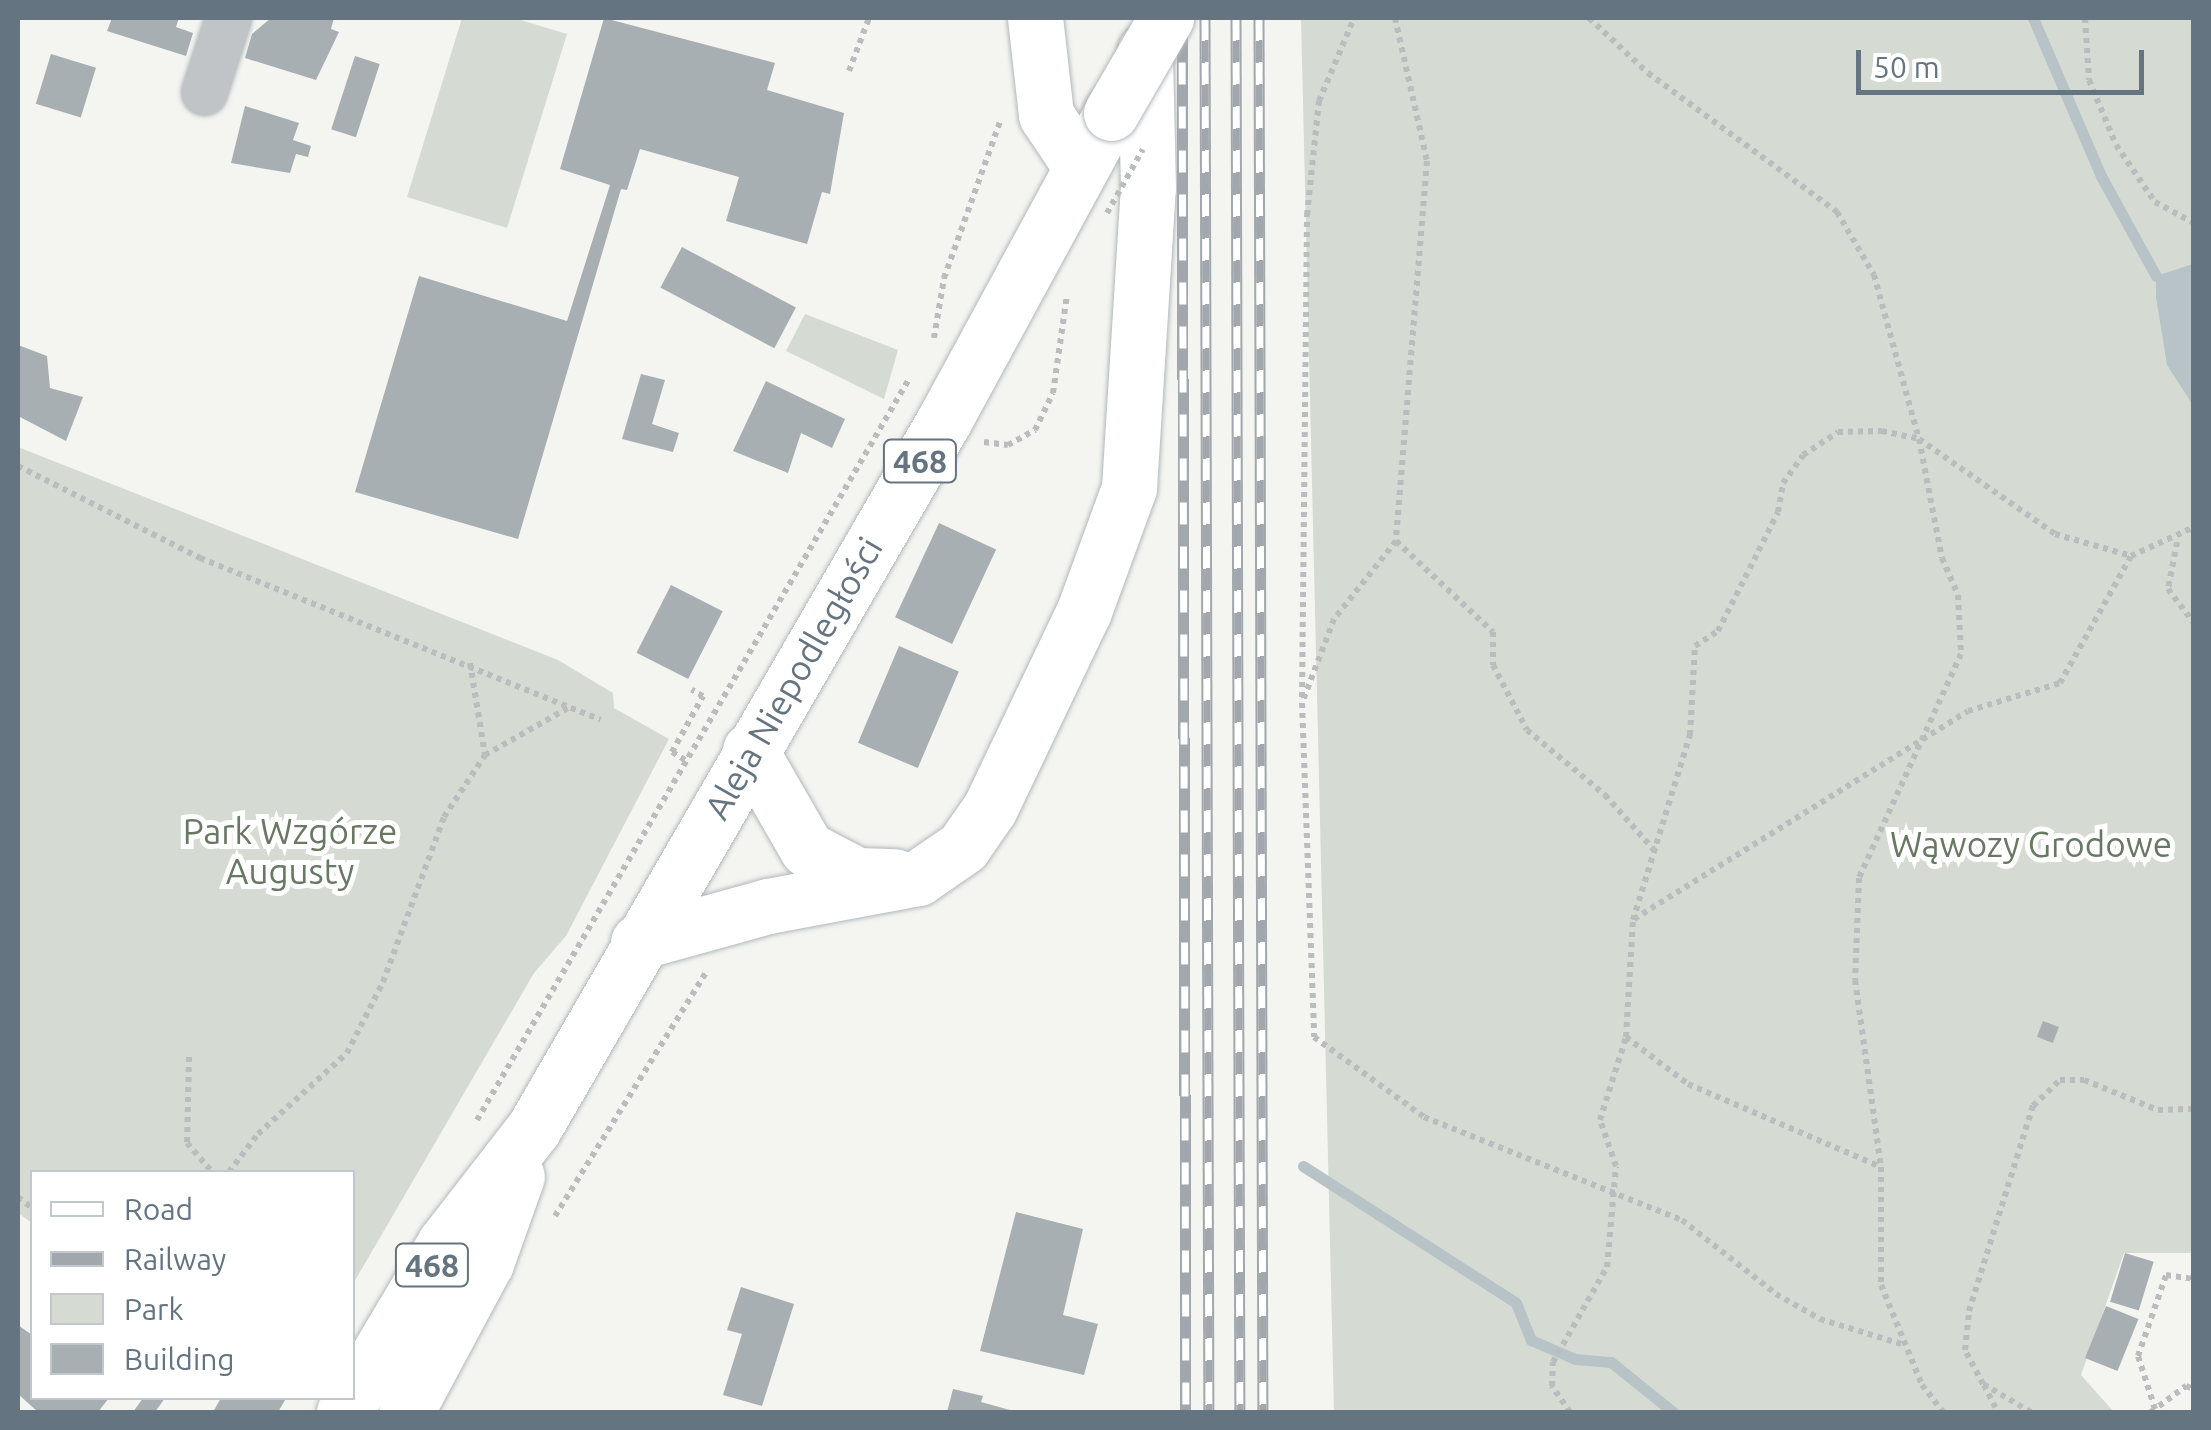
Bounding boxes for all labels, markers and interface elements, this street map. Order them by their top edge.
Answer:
scale bar [1861,30,2148,92]
text: 50 m [1873,50,1940,84]
road number: 468 [882,434,958,488]
street label: Aleja Niepodległości [695,530,891,826]
park label: Park Wzgórze Augusty [183,810,397,892]
park label: Wąwozy Grodowe [1890,823,2172,865]
legend [30,1170,355,1400]
text: Road [124,1192,193,1226]
road number: 468 [394,1238,470,1292]
text: Railway [124,1242,226,1276]
text: Park [124,1292,184,1326]
text: Building [124,1342,235,1376]

